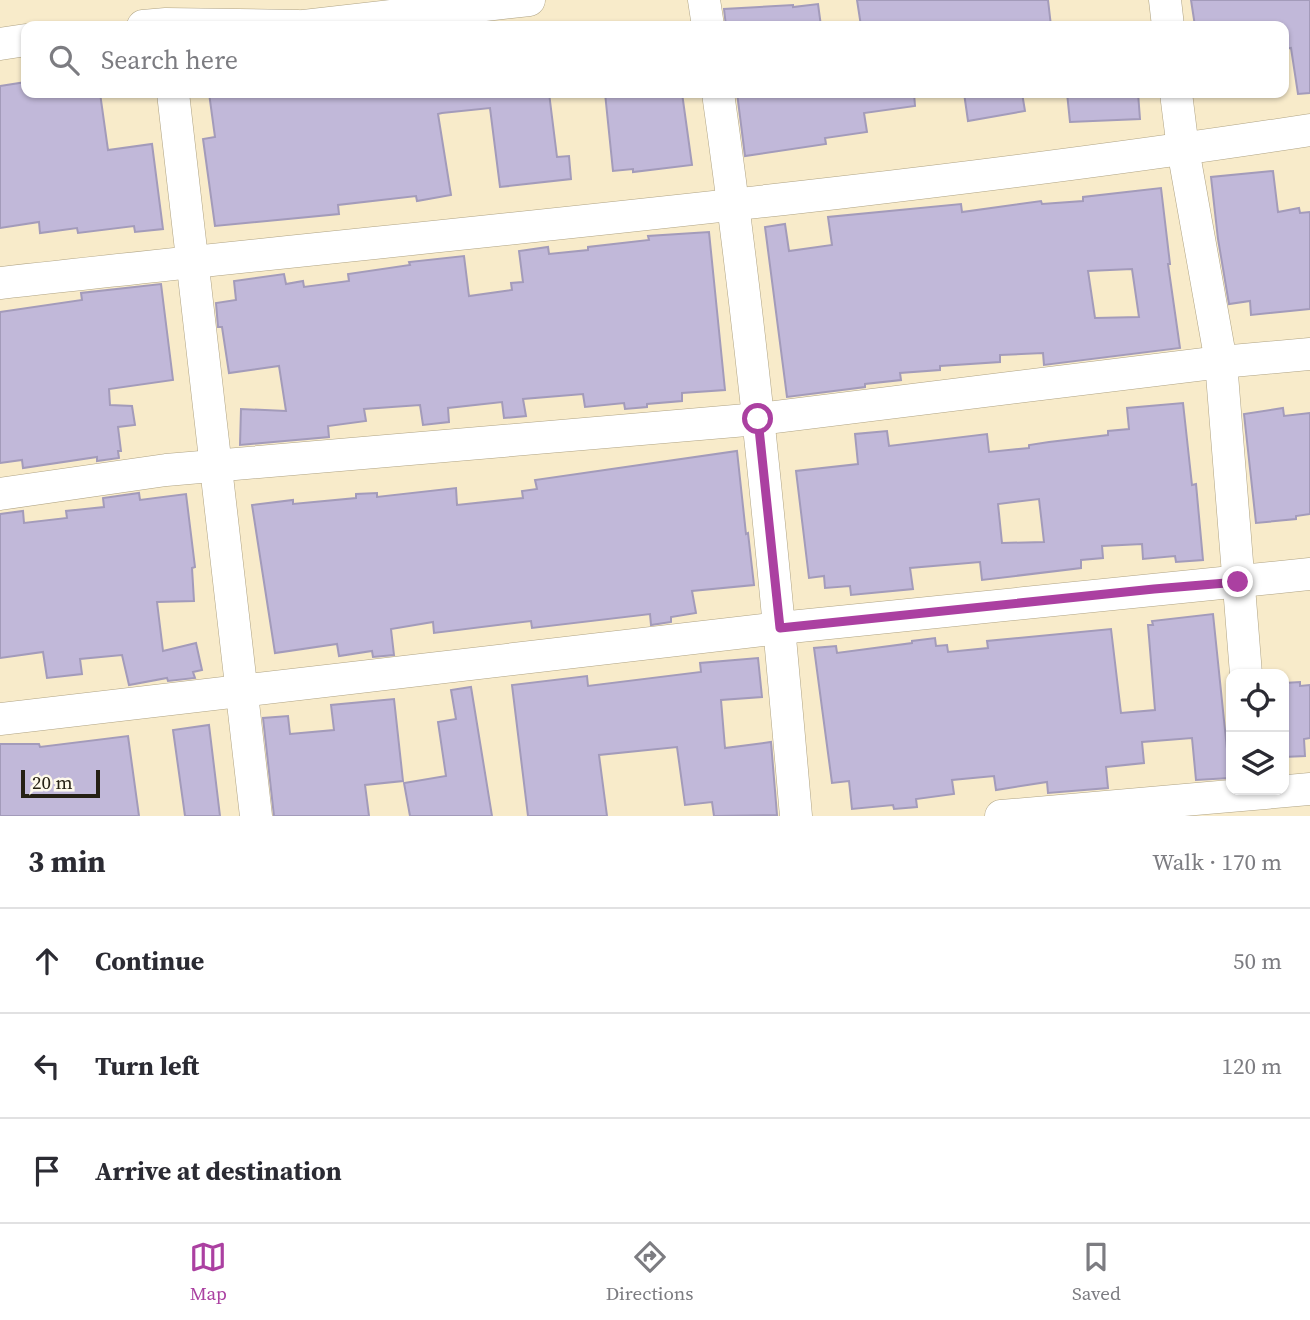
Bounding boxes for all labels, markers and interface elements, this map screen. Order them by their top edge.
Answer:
search box [21,21,1289,98]
icon: search [45,41,83,79]
text: Search here [101,42,238,78]
route start [742,403,773,434]
route end [1222,566,1253,597]
map controls [1226,669,1289,795]
button: locate [1226,669,1289,732]
button: layers [1226,732,1289,795]
scale bar [21,767,100,799]
text: 20 m [32,769,73,795]
text: 3 min [28,841,106,882]
text: Walk · 170 m [1152,846,1282,878]
icon: ahead [28,942,66,980]
text: Continue [95,943,204,979]
text: 50 m [1233,945,1282,977]
icon: left [28,1047,66,1085]
text: Turn left [95,1048,199,1084]
text: 120 m [1221,1050,1282,1082]
icon: arrive [28,1152,66,1190]
text: Arrive at destination [95,1153,342,1189]
tab: Map [189,1238,227,1306]
tab: Directions [606,1238,694,1306]
tab: Saved [1072,1238,1121,1306]

